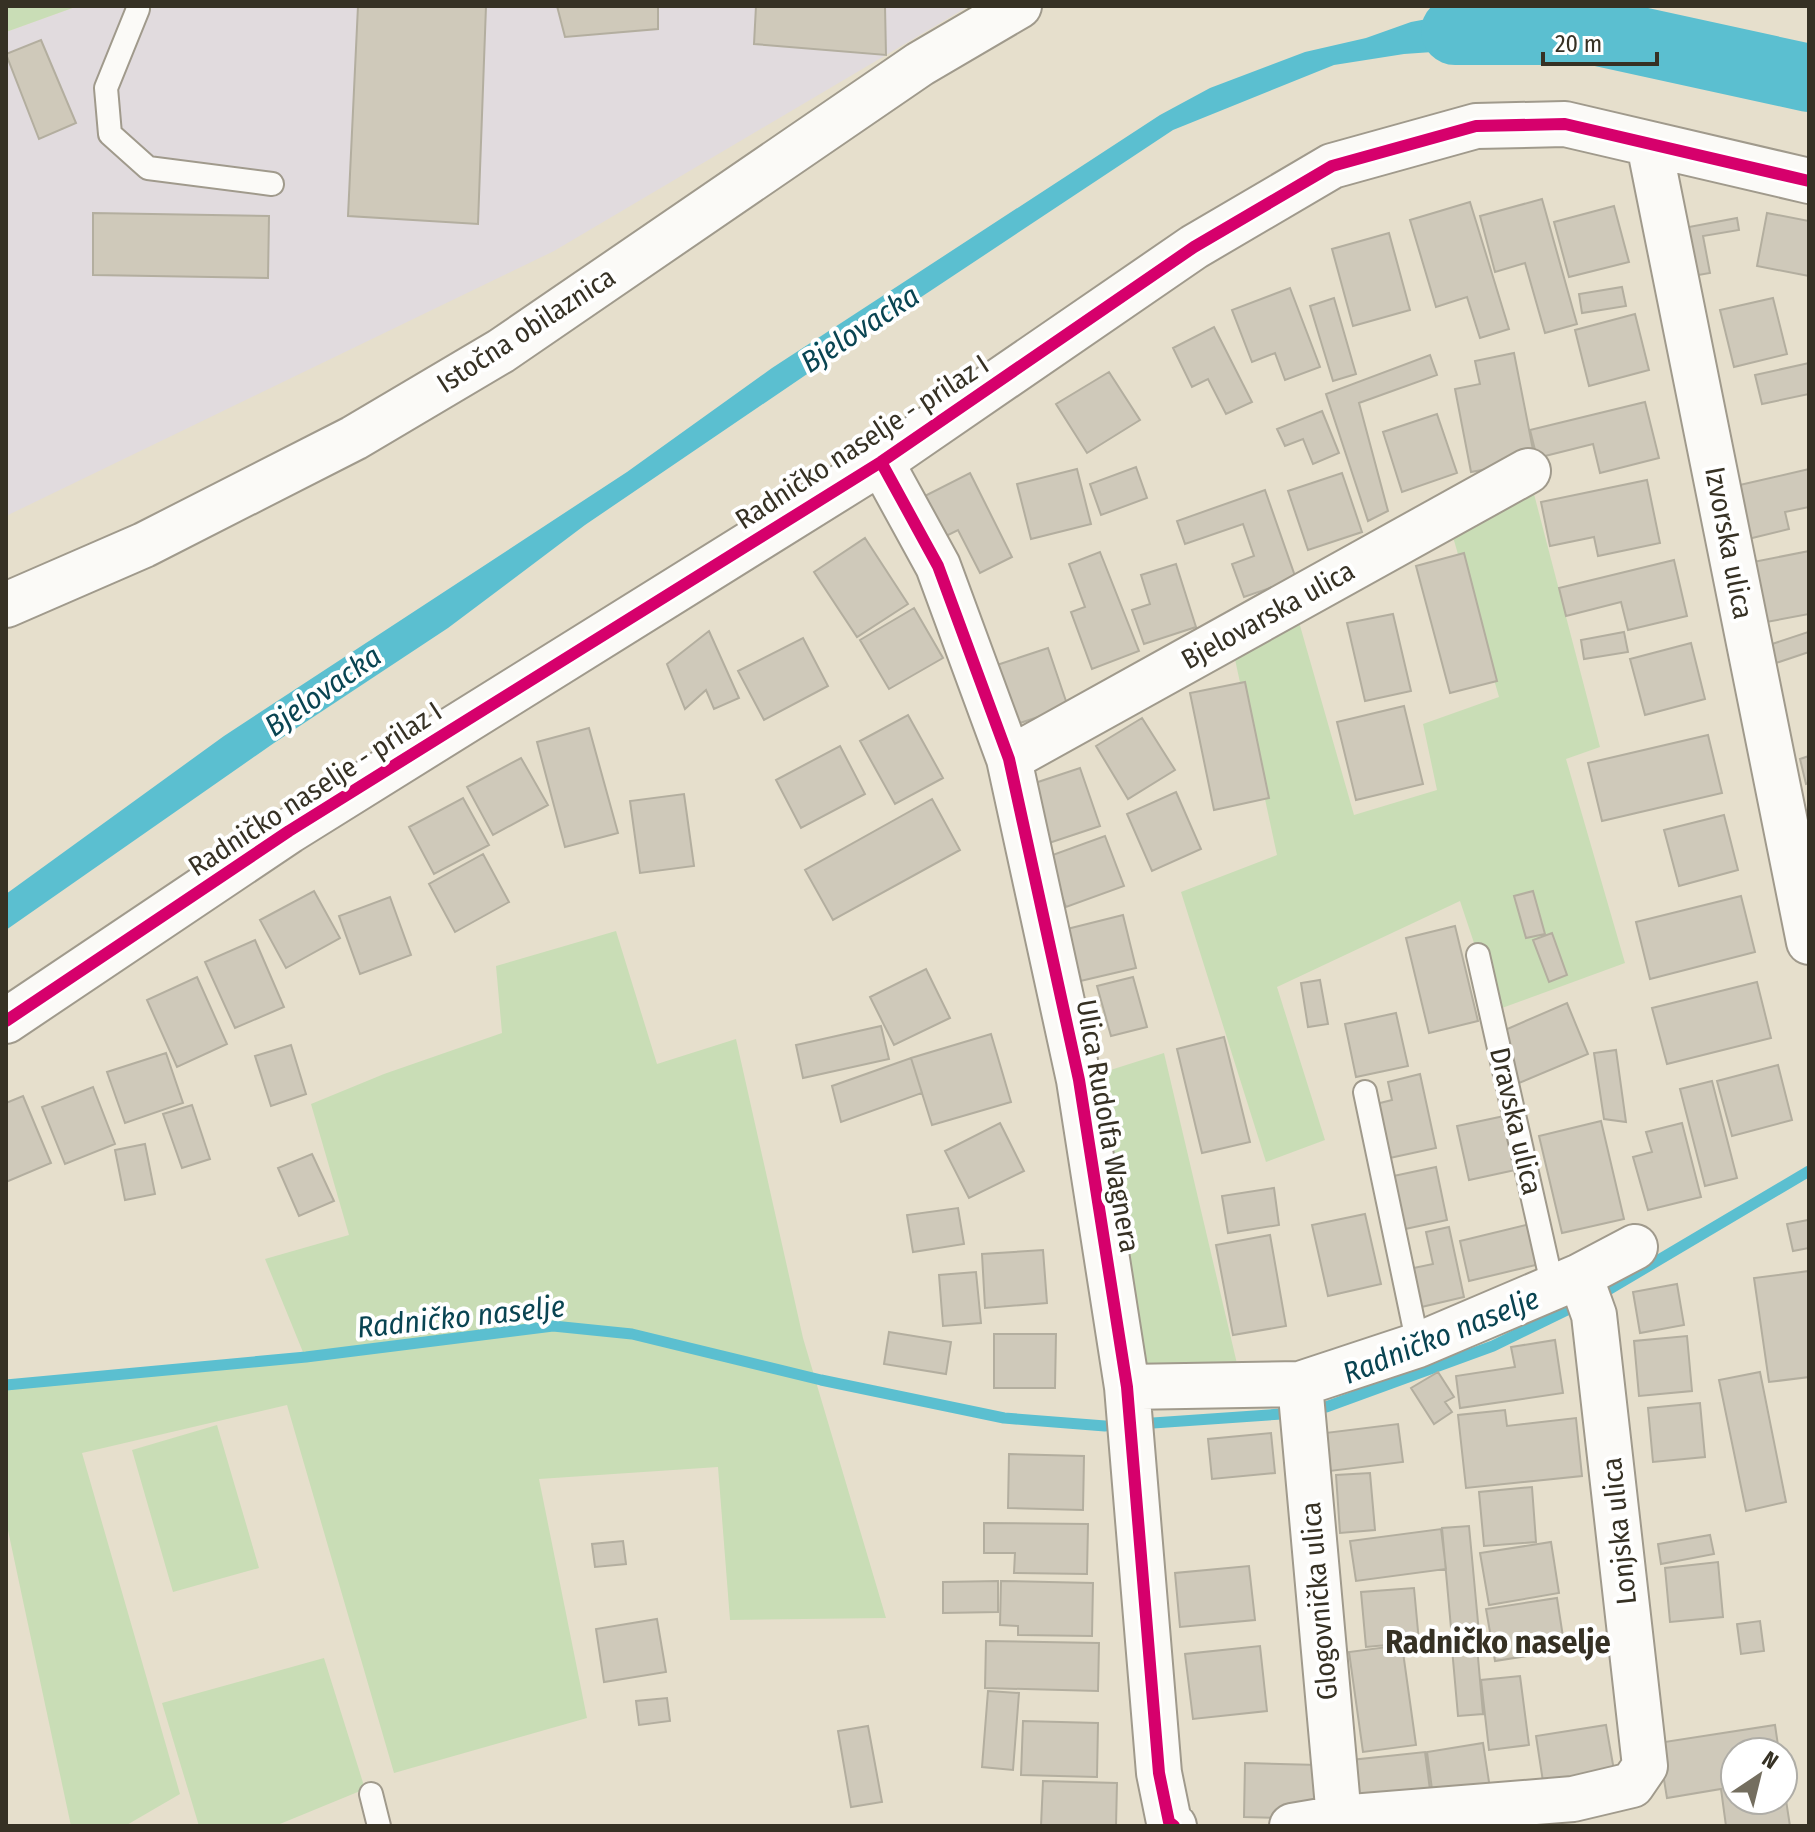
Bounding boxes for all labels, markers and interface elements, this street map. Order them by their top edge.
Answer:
scale bar [1543,16,1657,66]
text: 20 m [1555,30,1602,58]
street label: Istočna obilaznica [431,260,621,400]
water label: Bjelovacka [794,278,926,380]
street label: Radničko naselje - prilaz I [729,348,995,536]
street label: Izvorska ulica [1698,464,1760,622]
street label: Bjelovarska ulica [1176,554,1360,676]
water label: Bjelovacka [258,638,388,744]
street label: Radničko naselje - prilaz I [182,695,448,883]
street label: Ulica Rudolfa Wagnera [1070,997,1146,1255]
street label: Dravska ulica [1483,1044,1549,1198]
water label: Radničko naselje [1338,1280,1544,1392]
water label: Radničko naselje [355,1288,567,1346]
street label: Lonjska ulica [1595,1456,1643,1606]
street label: Glogovnička ulica [1294,1500,1344,1702]
district label: Radničko naselje [1385,1623,1611,1661]
north arrow [1719,1736,1799,1816]
text: N [1757,1745,1783,1775]

